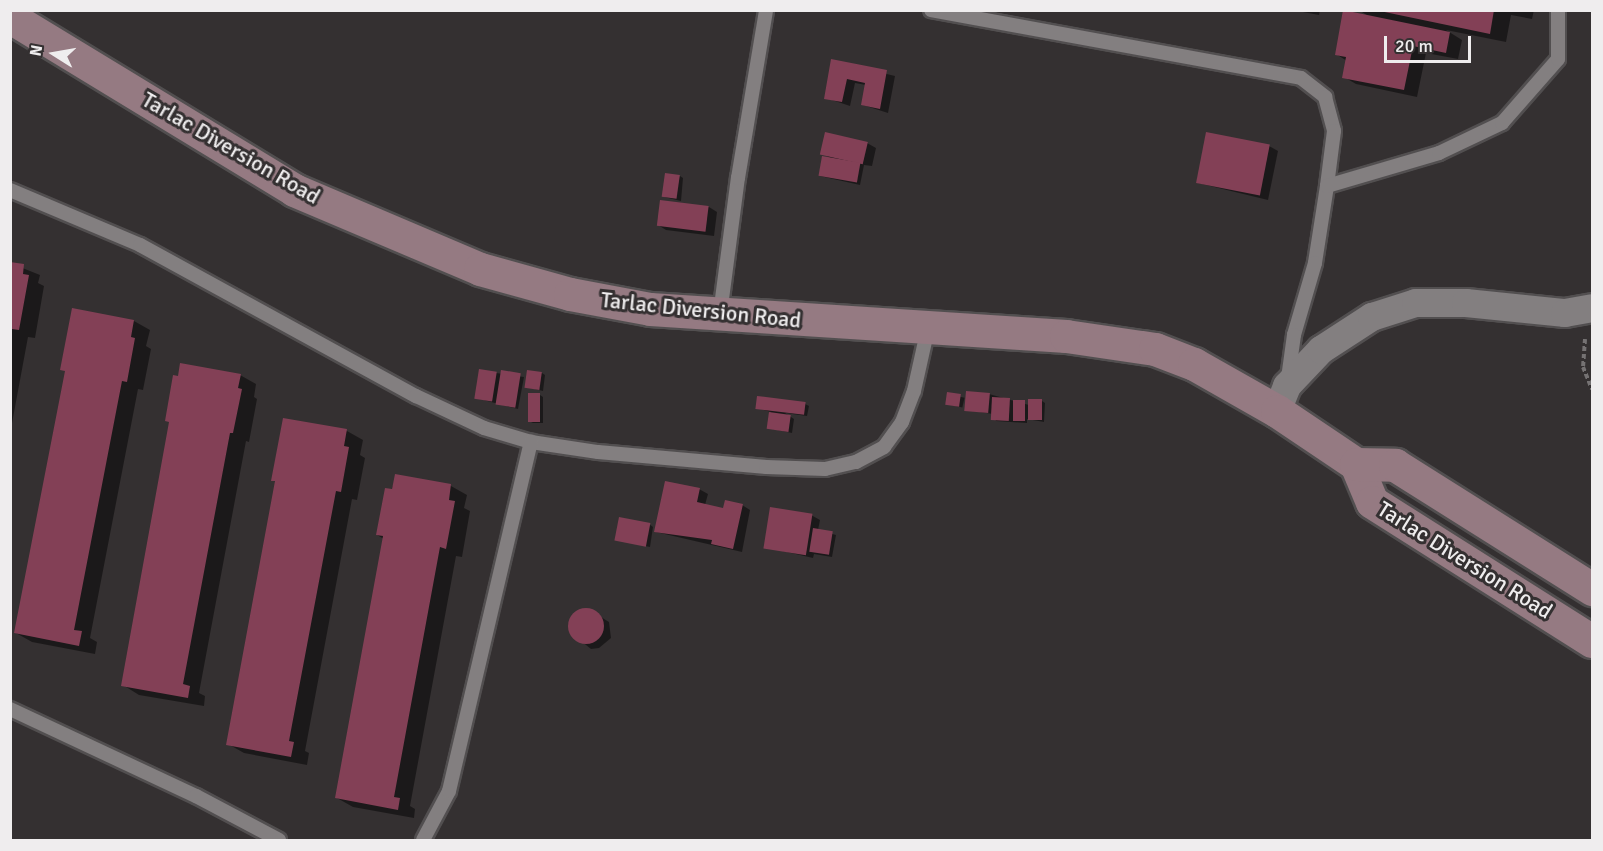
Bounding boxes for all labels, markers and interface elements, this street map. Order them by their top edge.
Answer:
north arrow [24,24,84,84]
scale bar [1387,24,1474,62]
text: 20 m [1395,35,1433,57]
text: N [25,43,47,58]
street label: Tarlac Diversion Road [137,86,325,210]
street label: Tarlac Diversion Road [600,286,802,334]
street label: Tarlac Diversion Road [1373,496,1557,624]

